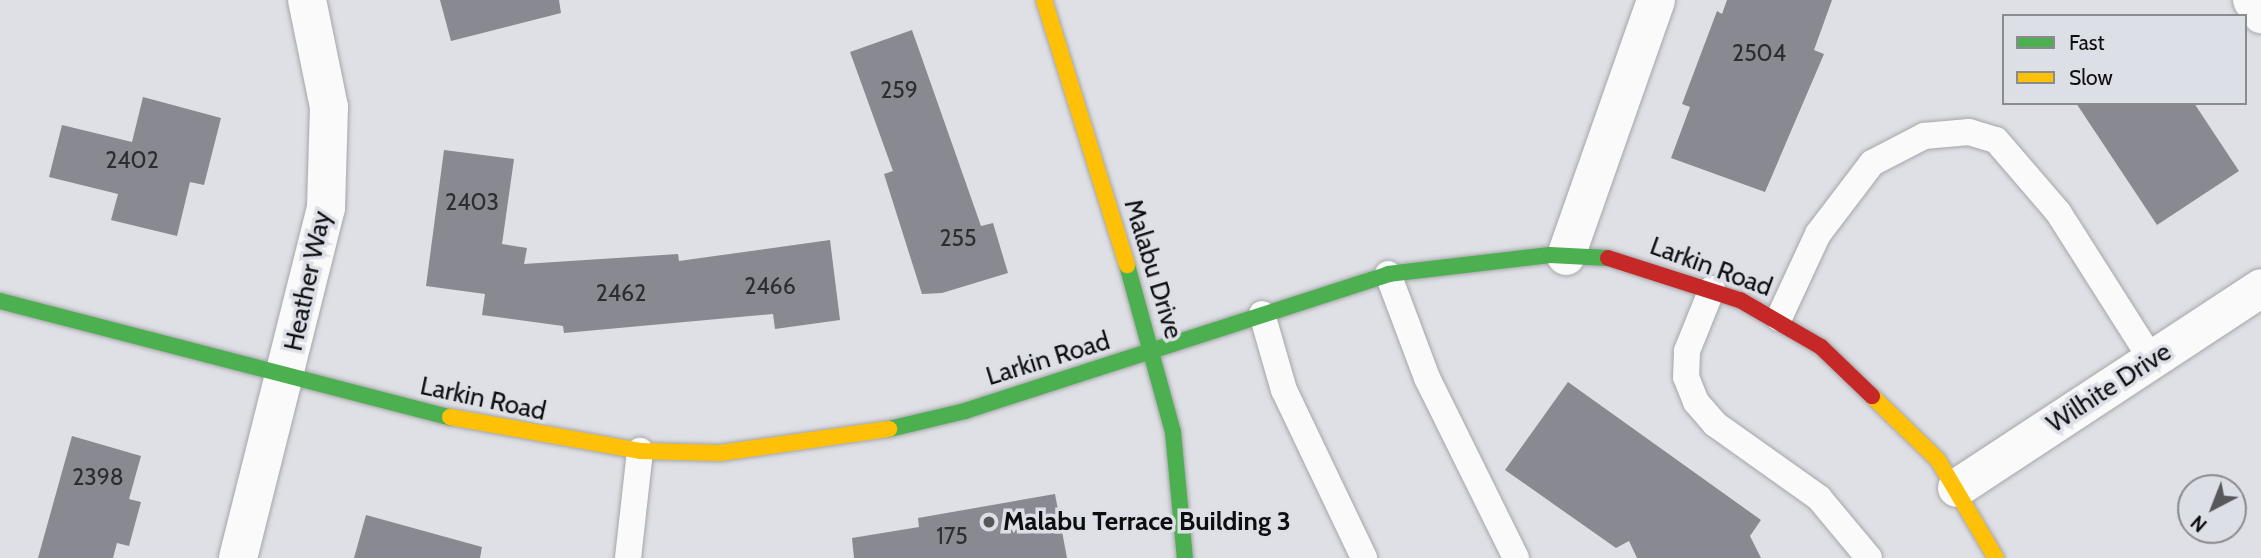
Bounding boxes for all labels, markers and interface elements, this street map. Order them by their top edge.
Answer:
legend [2002,14,2247,105]
text: Fast [2069,30,2105,55]
house number: 2504 [1732,39,1786,67]
text: Slow [2069,65,2113,90]
house number: 259 [880,76,918,104]
house number: 2402 [105,146,159,174]
house number: 2403 [445,188,499,216]
street label: Malabu Drive [1117,195,1189,343]
street label: Heather Way [278,208,338,354]
house number: 255 [940,224,976,252]
street label: Larkin Road [1646,231,1776,303]
house number: 2466 [744,272,796,300]
house number: 2462 [596,279,646,307]
street label: Larkin Road [982,325,1114,393]
street label: Wilhite Drive [2041,336,2177,440]
street label: Larkin Road [417,370,549,428]
house number: 2398 [72,463,124,491]
north arrow [2177,474,2247,544]
place label: Malabu Terrace Building 3 [1003,506,1291,538]
text: N [2186,510,2212,537]
marker: Malabu Terrace Building 3 [981,514,997,530]
house number: 175 [936,522,968,550]

